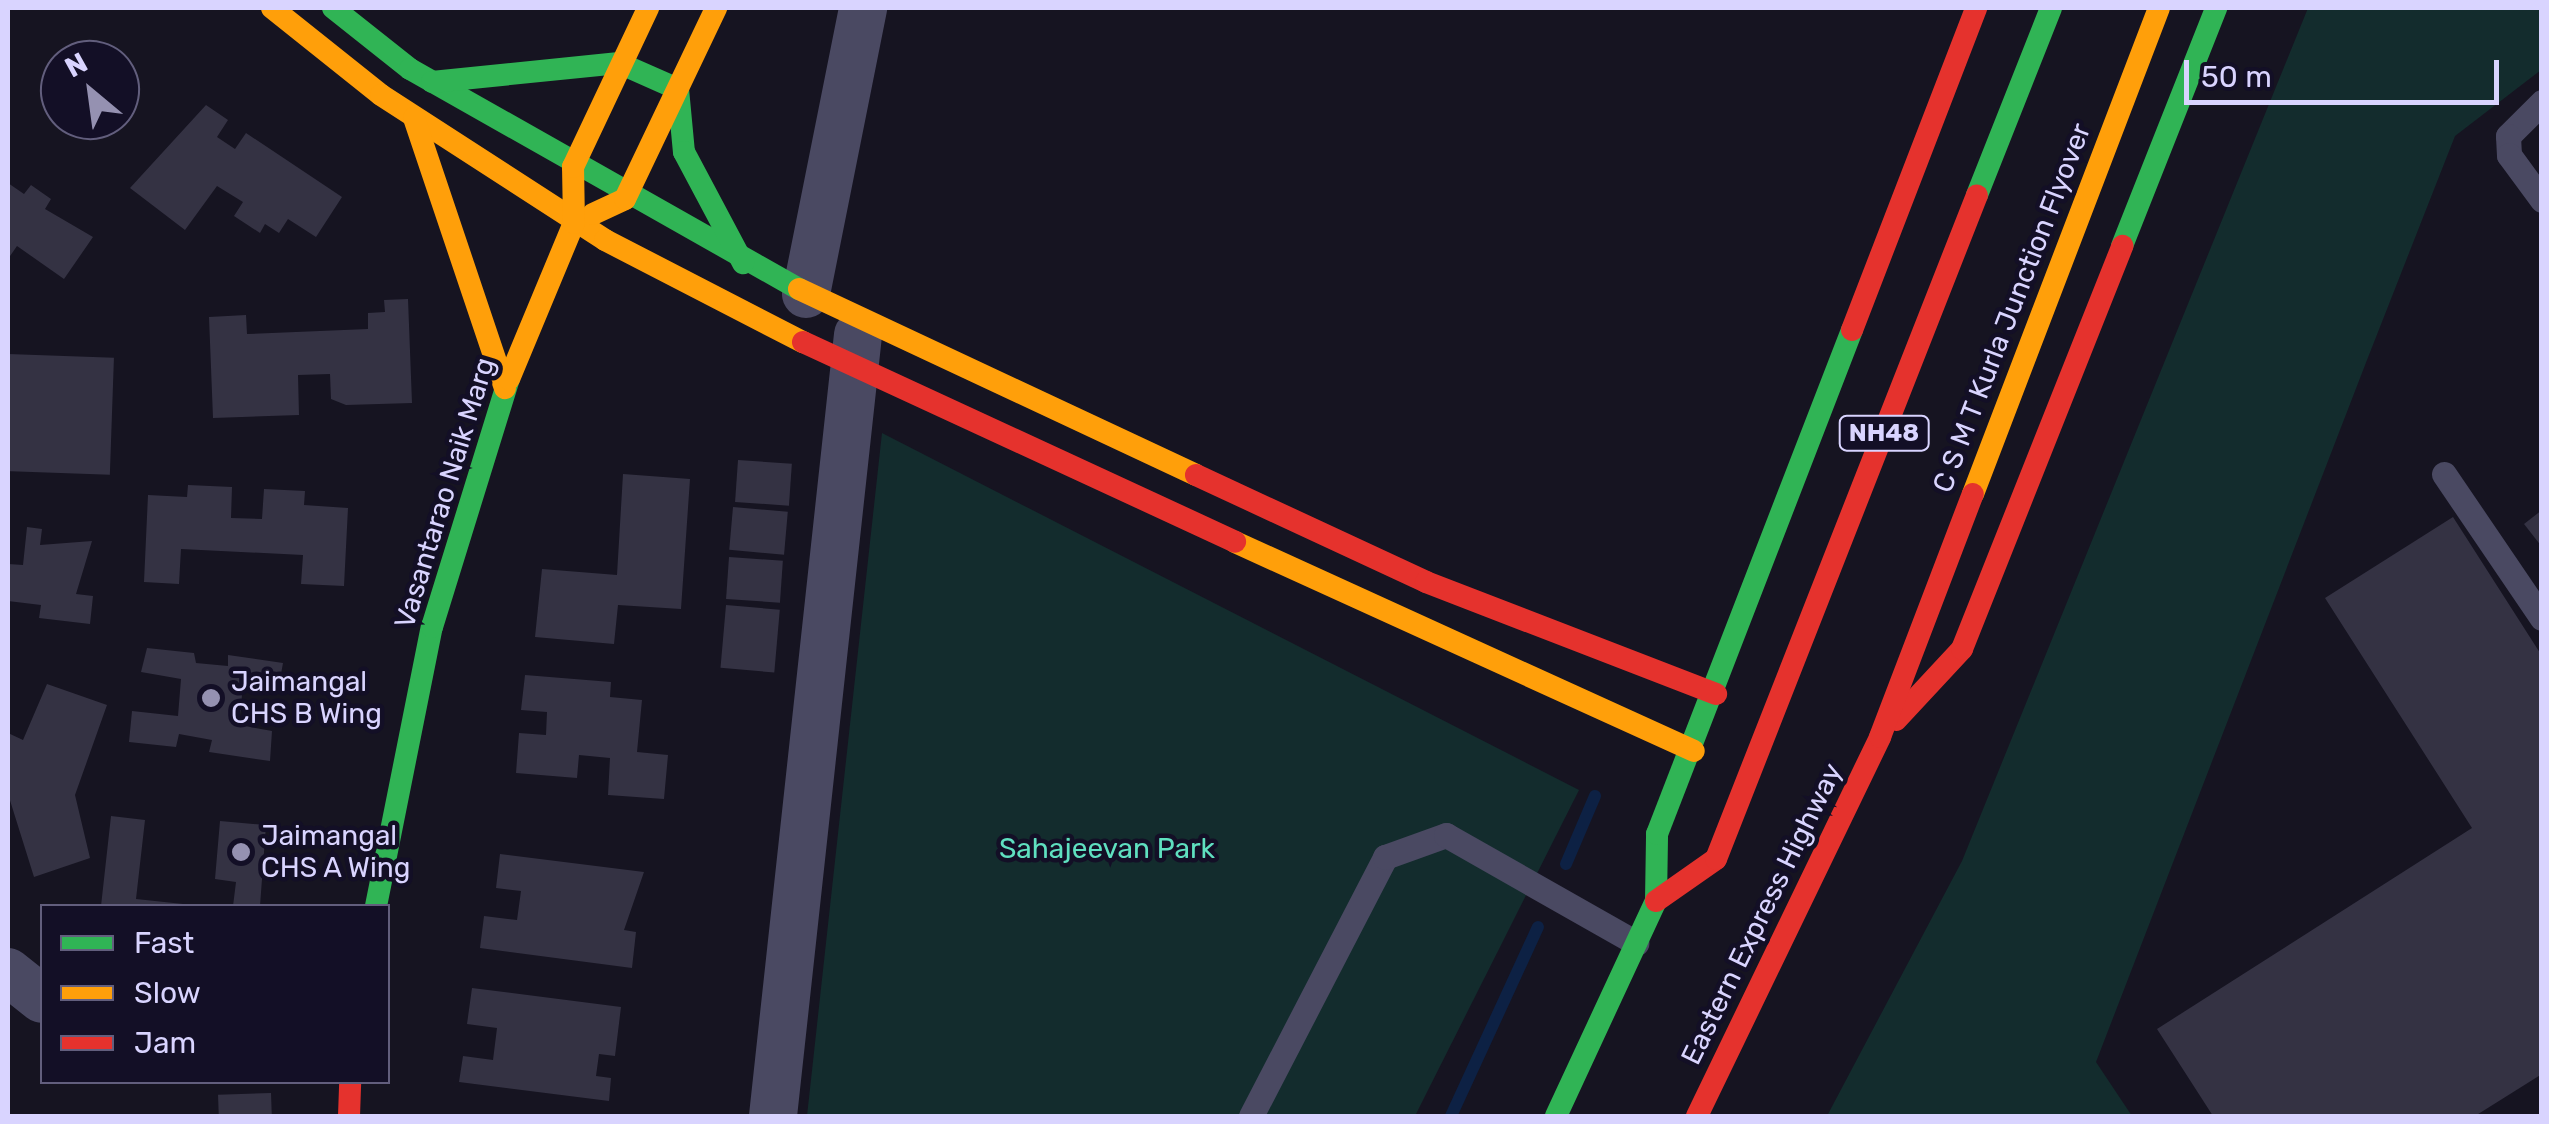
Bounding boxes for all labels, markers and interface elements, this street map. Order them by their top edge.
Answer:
north arrow [40,40,140,140]
scale bar [2189,40,2504,102]
text: N [59,46,93,84]
text: 50 m [2201,59,2272,95]
street label: C S M T Kurla Junction Flyover [1926,118,2098,498]
street label: Vasantarao Naik Marg [388,353,502,633]
road number: NH48 [1836,413,1932,453]
place label: Jaimangal CHS B Wing [231,665,382,731]
marker: Jaimangal CHS B Wing [200,687,222,709]
street label: Eastern Express Highway [1674,758,1850,1070]
place label: Jaimangal CHS A Wing [261,819,412,885]
park label: Sahajeevan Park [999,832,1215,866]
marker: Jaimangal CHS A Wing [230,841,252,863]
legend [40,904,390,1084]
text: Fast [134,925,194,961]
text: Slow [134,975,201,1011]
text: Jam [134,1025,196,1061]

